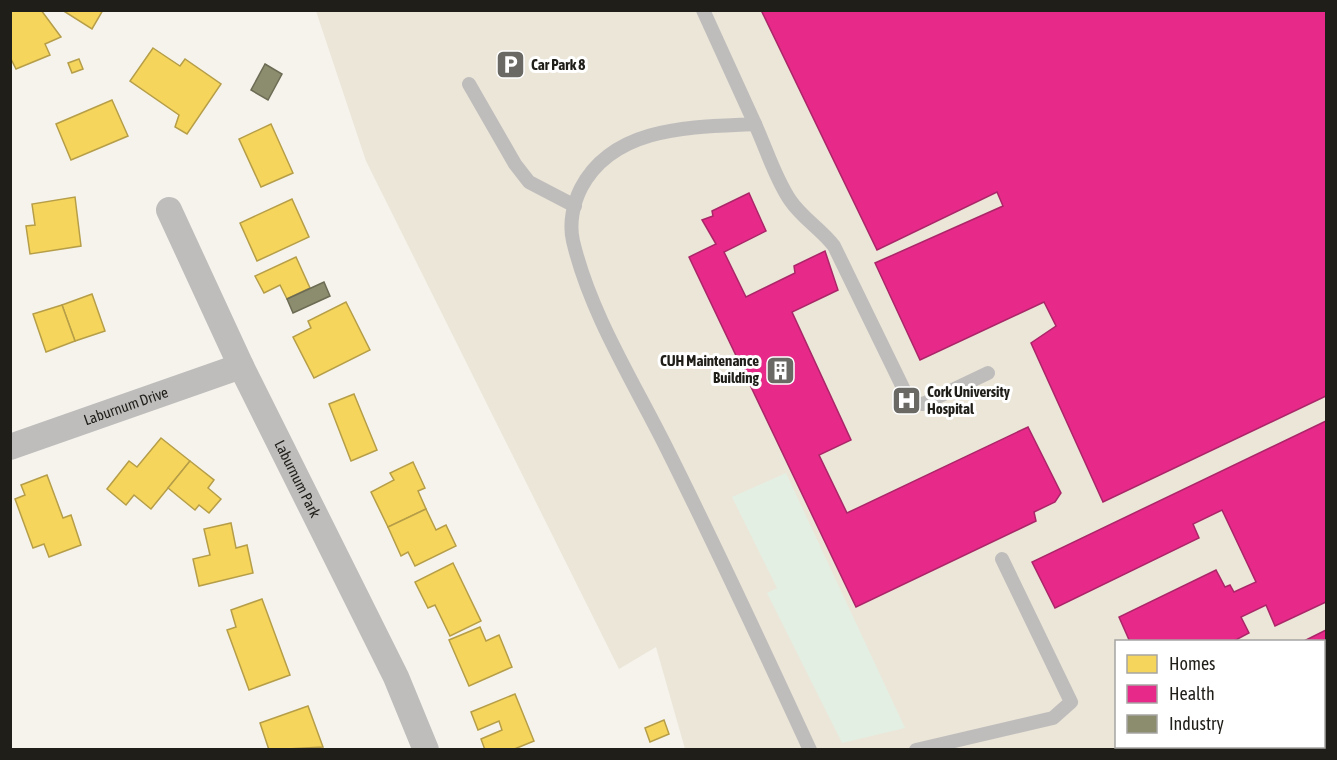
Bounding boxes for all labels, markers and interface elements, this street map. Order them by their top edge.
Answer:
parking icon: Car Park 8 [494,49,526,81]
place label: Car Park 8 [531,56,585,73]
place label: CUH Maintenance Building [660,352,760,386]
building icon: CUH Maintenance Building [764,354,796,386]
street label: Laburnum Drive [81,383,170,428]
place label: Cork University Hospital [927,383,1011,417]
hospital icon: Cork University Hospital [890,385,922,417]
street label: Laburnum Park [271,437,324,520]
legend [1115,640,1325,748]
text: Homes [1169,653,1215,674]
text: Health [1169,683,1215,704]
text: Industry [1169,713,1224,734]

